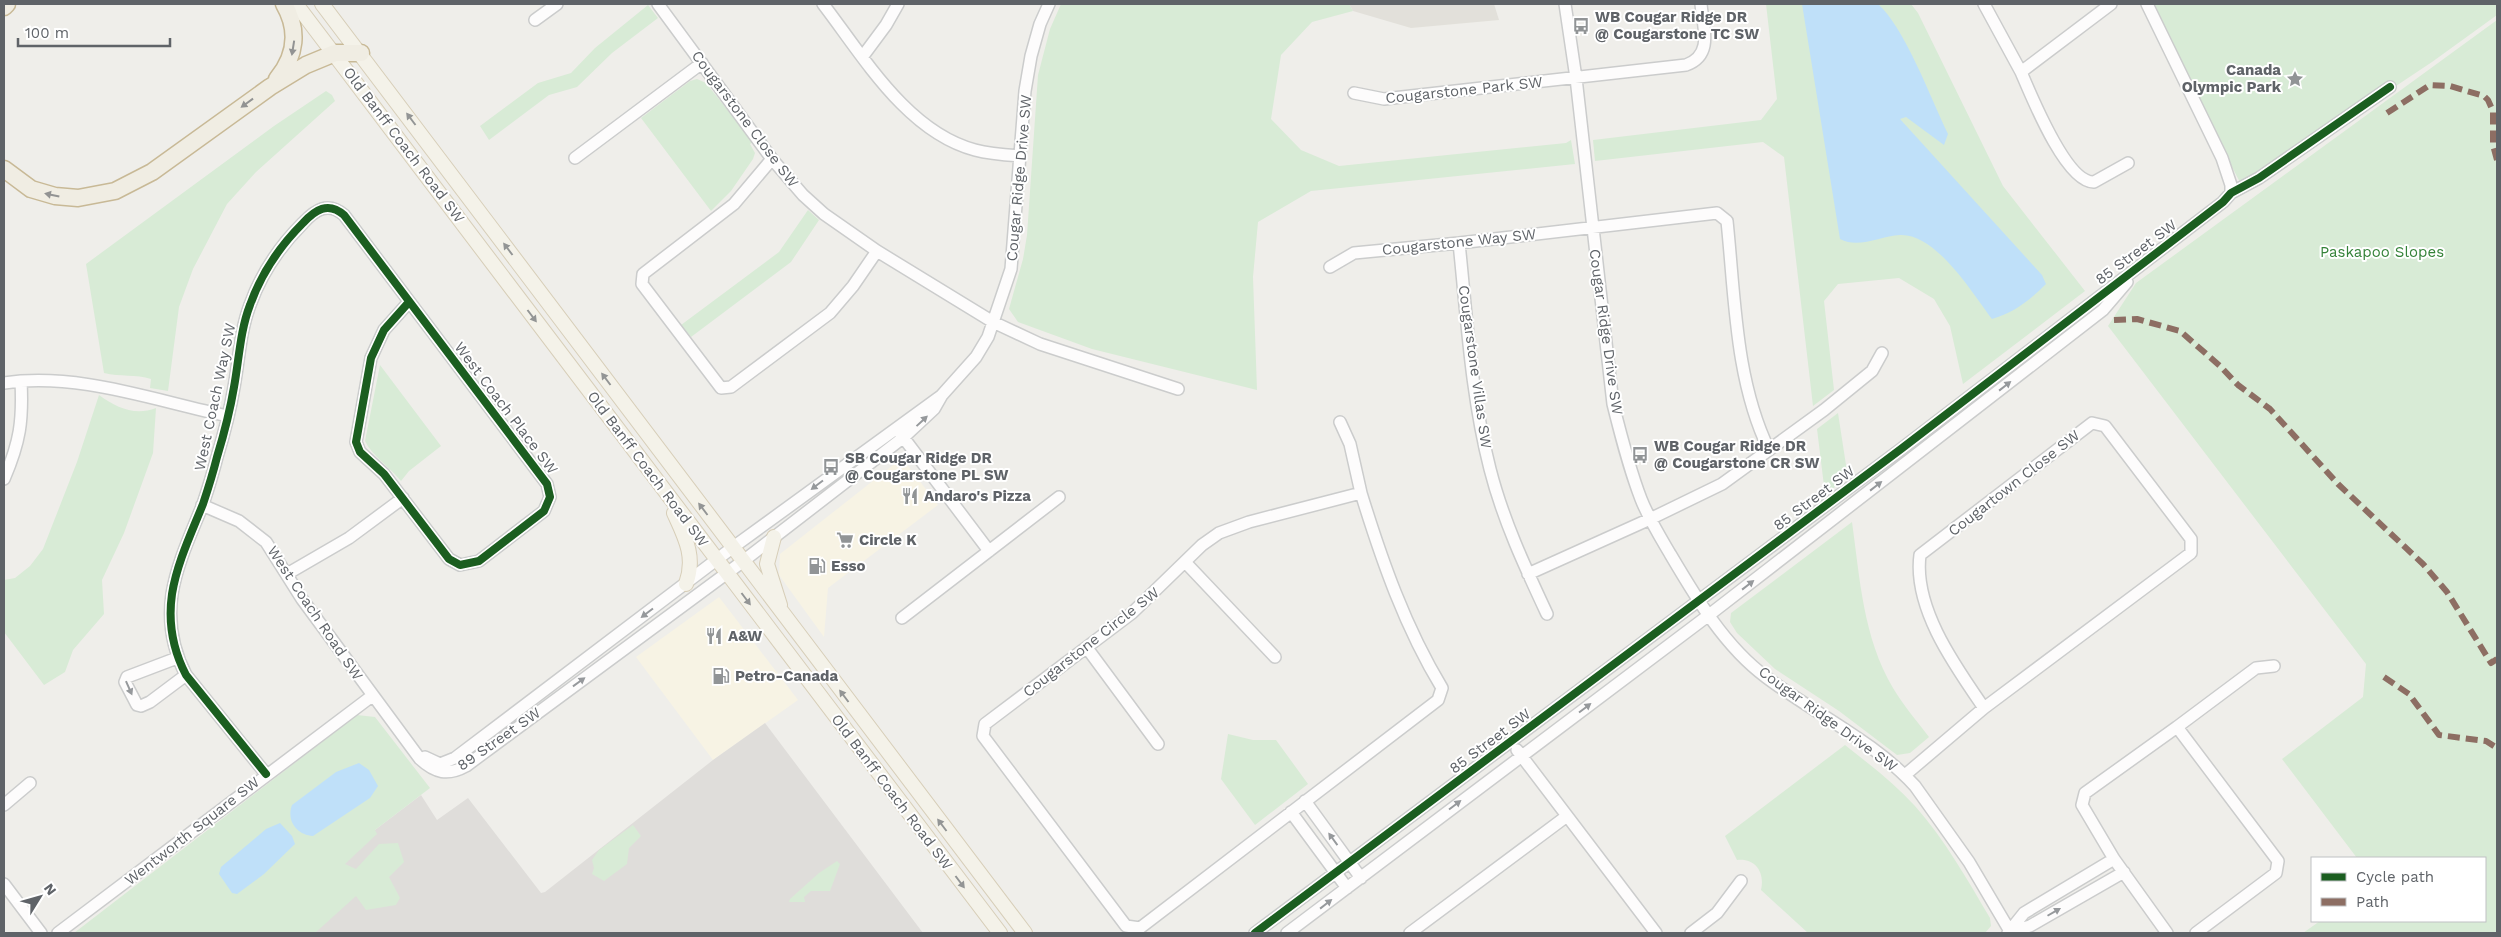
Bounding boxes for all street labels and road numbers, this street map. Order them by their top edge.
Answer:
street label: Cougarstone Close SW [688,47,802,191]
street label: Old Banff Coach Road SW [340,64,468,226]
street label: Cougarstone Park SW [1384,73,1544,107]
street label: Cougar Ridge Drive SW [1003,94,1035,262]
street label: 85 Street SW [2092,216,2180,288]
street label: Cougarstone Way SW [1381,225,1537,259]
street label: Cougar Ridge Drive SW [1585,248,1627,416]
street label: Cougarstone Villas SW [1455,284,1495,450]
street label: West Coach Way SW [191,322,239,472]
street label: West Coach Place SW [450,338,562,478]
street label: Old Banff Coach Road SW [584,388,712,550]
street label: Cougartown Close SW [1945,426,2083,540]
street label: 85 Street SW [1770,462,1858,534]
street label: West Coach Road SW [263,542,367,684]
street label: Cougarstone Circle SW [1019,583,1163,701]
street label: Cougar Ridge Drive SW [1755,663,1901,775]
street label: 89 Street SW [454,704,544,774]
street label: 85 Street SW [1446,705,1534,777]
street label: Old Banff Coach Road SW [828,711,956,873]
street label: Wentworth Square SW [121,773,263,889]

